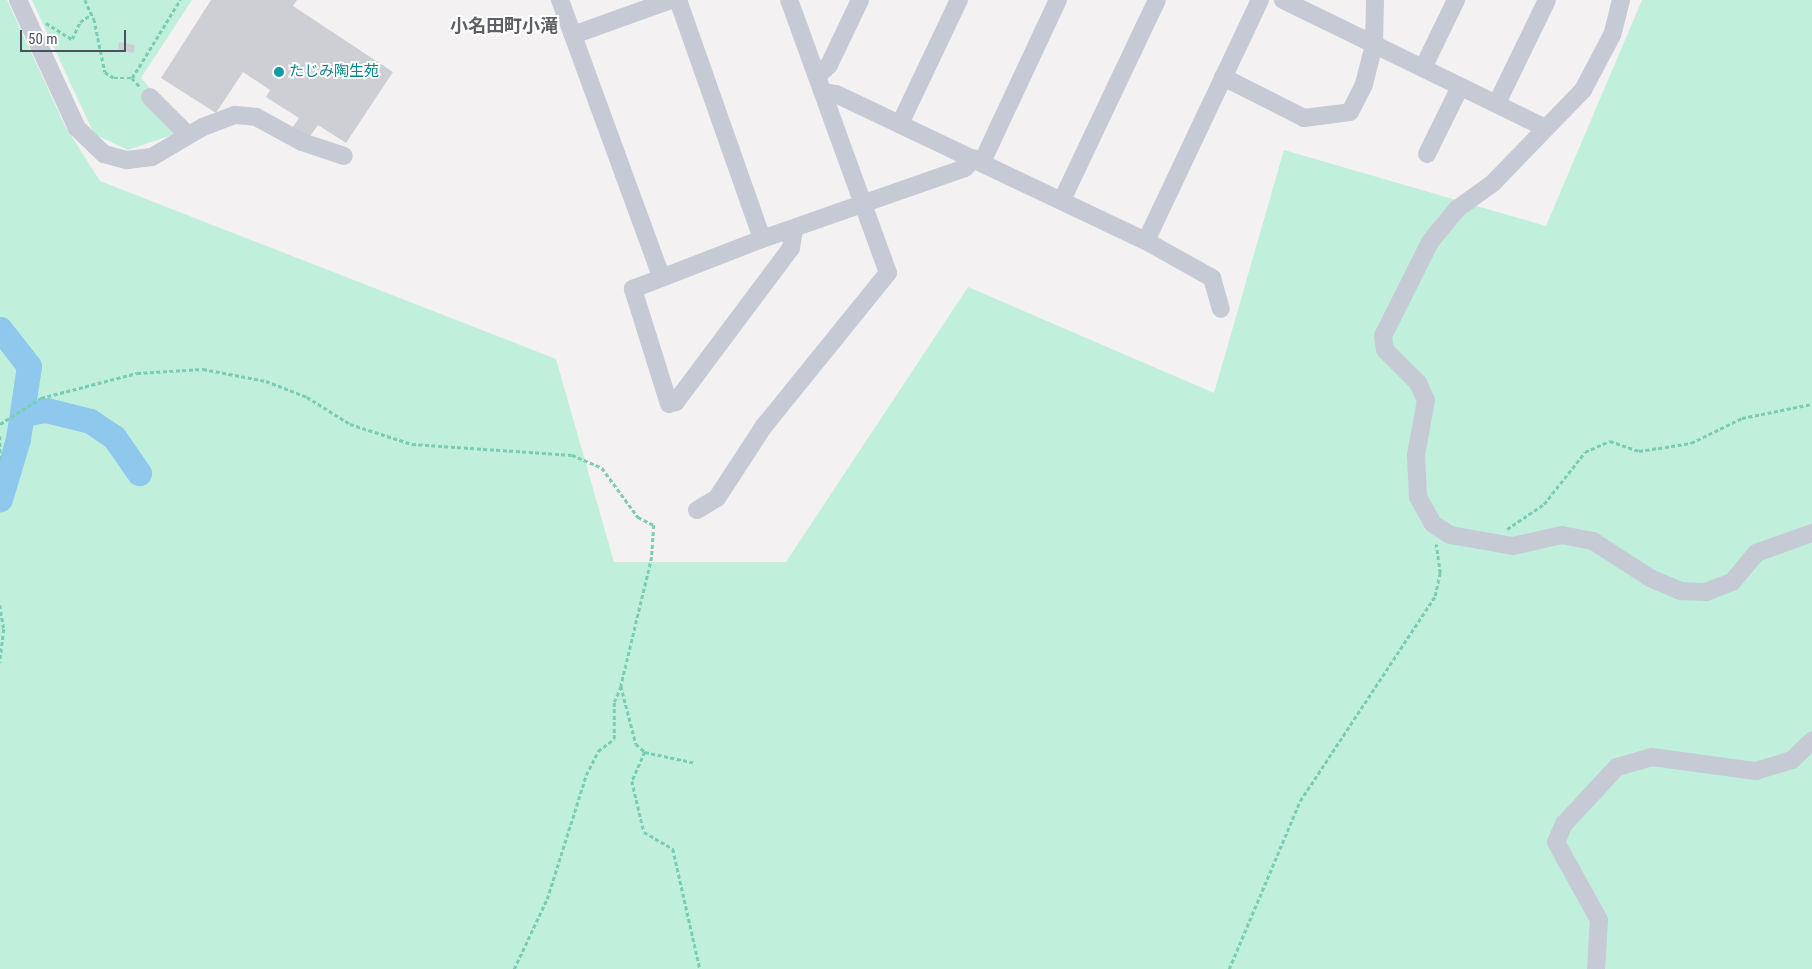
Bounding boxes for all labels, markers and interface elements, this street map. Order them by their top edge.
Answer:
district label: 小名田町小滝 [450,15,558,37]
scale bar [22,20,129,52]
text: 50 m [28,30,58,48]
place label: たじみ陶生苑 [289,63,379,81]
marker: たじみ陶生苑 [273,66,285,78]

